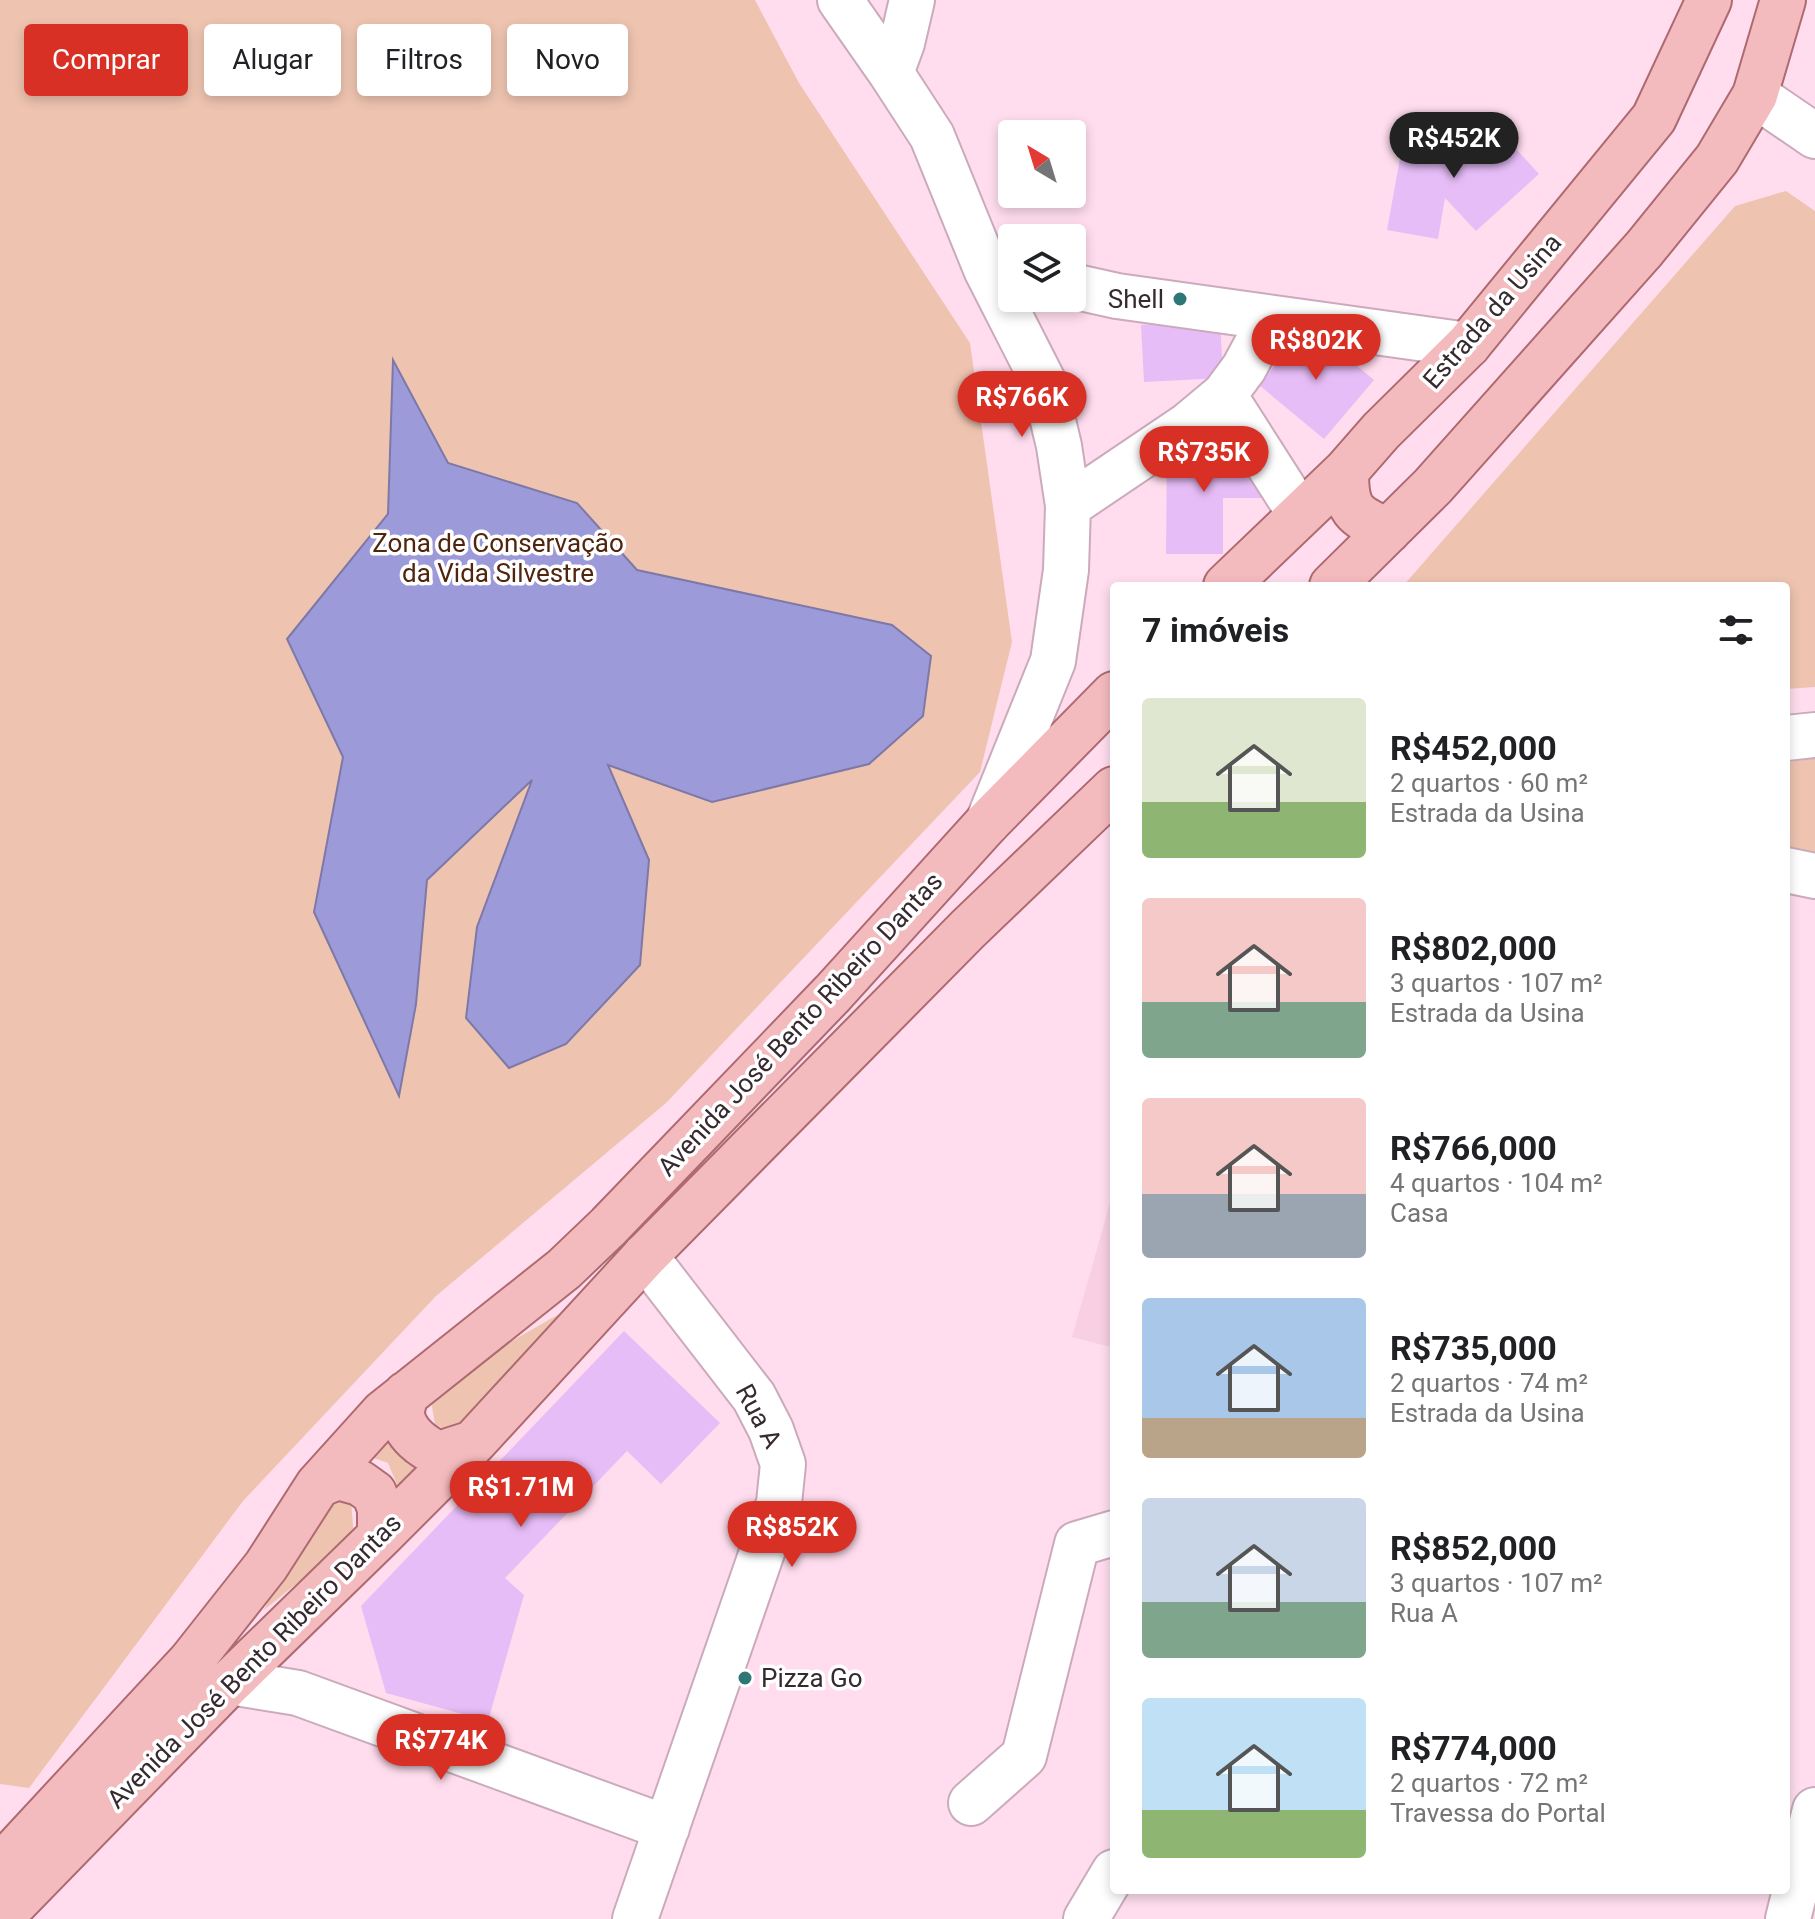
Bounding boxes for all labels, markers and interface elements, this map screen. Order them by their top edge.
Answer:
chip: Comprar [24,24,188,96]
chip: Alugar [204,24,341,96]
chip: Filtros [357,24,491,96]
chip: Novo [507,24,628,96]
pin: R$452K [1389,112,1519,180]
north arrow [998,120,1086,208]
map controls [998,120,1086,312]
text: R$452K [1408,123,1500,153]
button: layers [998,224,1086,312]
street label: Estrada da Usina [1417,228,1567,394]
place label: Shell [1108,284,1164,314]
marker: Shell [1171,290,1189,308]
pin: R$802K [1251,314,1381,382]
text: R$802K [1270,325,1362,355]
pin: R$766K [957,371,1087,439]
text: R$766K [976,382,1068,412]
pin: R$735K [1139,426,1269,494]
text: R$735K [1158,437,1250,467]
park label: Zona de Conservação da Vida Silvestre [372,528,624,588]
icon: filters [1714,608,1758,652]
text: 7 imóveis [1142,610,1289,650]
text: R$452,000 [1390,728,1557,768]
icon: home [1206,730,1302,826]
text: 2 quartos · 60 m² [1390,768,1588,798]
text: Estrada da Usina [1390,798,1585,828]
street label: Avenida José Bento Ribeiro Dantas [651,866,949,1182]
text: R$802,000 [1390,928,1557,968]
icon: home [1206,930,1302,1026]
text: 3 quartos · 107 m² [1390,968,1603,998]
text: Estrada da Usina [1390,998,1585,1028]
text: R$766,000 [1390,1128,1557,1168]
icon: home [1206,1130,1302,1226]
text: 4 quartos · 104 m² [1390,1168,1603,1198]
text: Casa [1390,1198,1449,1228]
text: R$735,000 [1390,1328,1557,1368]
icon: home [1206,1330,1302,1426]
text: 2 quartos · 74 m² [1390,1368,1588,1398]
street label: Rua A [730,1379,788,1453]
text: Estrada da Usina [1390,1398,1585,1428]
pin: R$1.71M [447,1461,595,1529]
text: R$1.71M [468,1472,574,1502]
pin: R$852K [727,1501,857,1569]
street label: Avenida José Bento Ribeiro Dantas [101,1508,407,1814]
text: R$852K [746,1512,838,1542]
text: R$852,000 [1390,1528,1557,1568]
icon: home [1206,1530,1302,1626]
text: 3 quartos · 107 m² [1390,1568,1603,1598]
text: Rua A [1390,1598,1458,1628]
place label: Pizza Go [761,1663,863,1693]
marker: Pizza Go [736,1669,754,1687]
pin: R$774K [376,1714,506,1782]
text: R$774K [395,1725,487,1755]
text: R$774,000 [1390,1728,1557,1768]
icon: home [1206,1730,1302,1826]
text: 2 quartos · 72 m² [1390,1768,1588,1798]
text: Travessa do Portal [1390,1798,1606,1828]

